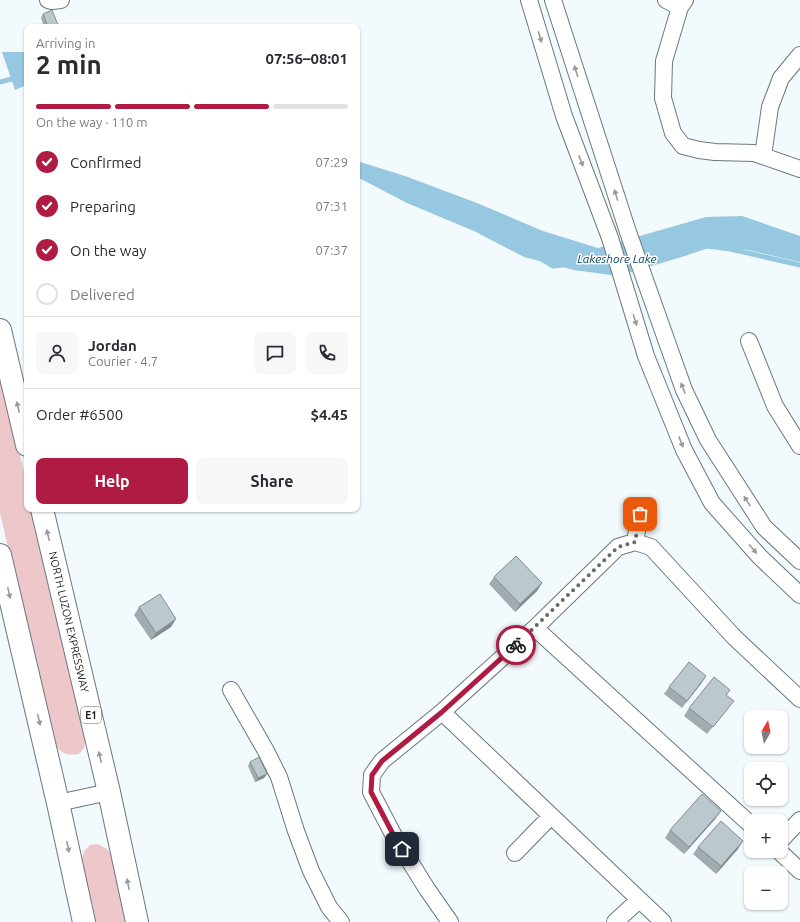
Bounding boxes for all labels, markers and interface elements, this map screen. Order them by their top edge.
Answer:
one-way arrow [537,32,543,44]
text: Arriving in [36,36,95,50]
text: 2 min [36,50,102,79]
text: 07:56–08:01 [265,50,348,67]
one-way arrow [573,65,579,77]
text: On the way · 110 m [36,115,148,129]
icon: check [36,151,58,173]
text: Confirmed [70,154,142,171]
text: 07:29 [315,155,348,169]
one-way arrow [578,155,584,167]
one-way arrow [613,188,619,200]
icon: check [36,195,58,217]
text: Preparing [70,198,136,215]
text: 07:31 [315,199,348,213]
icon: check [36,239,58,261]
text: On the way [70,242,146,259]
text: 07:37 [315,243,348,257]
water label: Lakeshore Lake [577,252,657,265]
text: Delivered [70,286,135,303]
one-way arrow [632,314,638,326]
button: person [36,332,78,374]
button: chat [254,332,296,374]
button: phone [306,332,348,374]
text: Jordan [88,337,137,354]
text: Courier · 4.7 [88,354,158,368]
one-way arrow [680,382,686,393]
one-way arrow [15,400,21,412]
text: Order #6500 [36,406,123,423]
text: $4.45 [310,406,348,423]
one-way arrow [678,436,684,448]
button: Help [36,458,188,504]
button: Share [196,458,348,504]
one-way arrow [743,496,751,506]
pin [623,497,657,531]
icon: bag [629,503,651,525]
one-way arrow [45,529,51,541]
one-way arrow [748,544,757,554]
street label: NORTH LUZON EXPRESSWAY [47,550,91,694]
one-way arrow [6,588,12,600]
courier [496,625,536,665]
icon: bike [505,634,527,656]
road number: E1 [81,707,101,723]
north arrow [744,710,788,754]
map controls [744,710,788,910]
one-way arrow [36,714,42,726]
one-way arrow [97,751,103,763]
button: locate [744,762,788,806]
button: + [744,814,788,858]
pin [385,832,419,866]
icon: home [391,838,413,860]
one-way arrow [65,841,71,853]
button: − [744,866,788,910]
one-way arrow [125,878,131,890]

